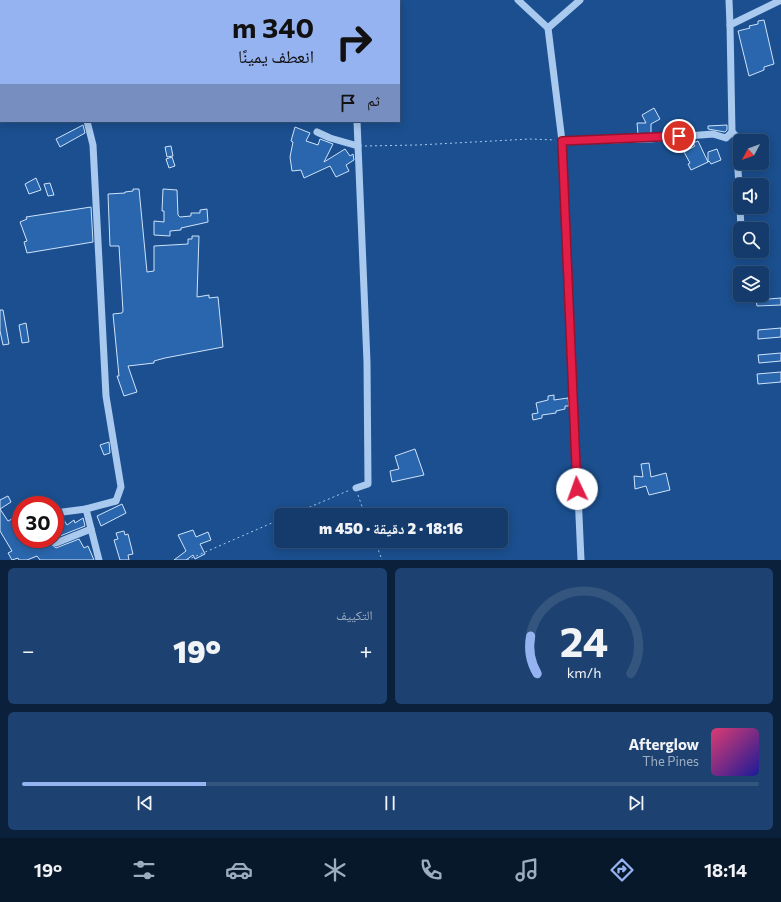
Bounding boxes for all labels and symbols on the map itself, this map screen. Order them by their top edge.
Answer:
pin [662,119,696,153]
north arrow [733,134,769,170]
position arrow [556,468,598,510]
speed limit sign: 30 [12,496,64,548]

